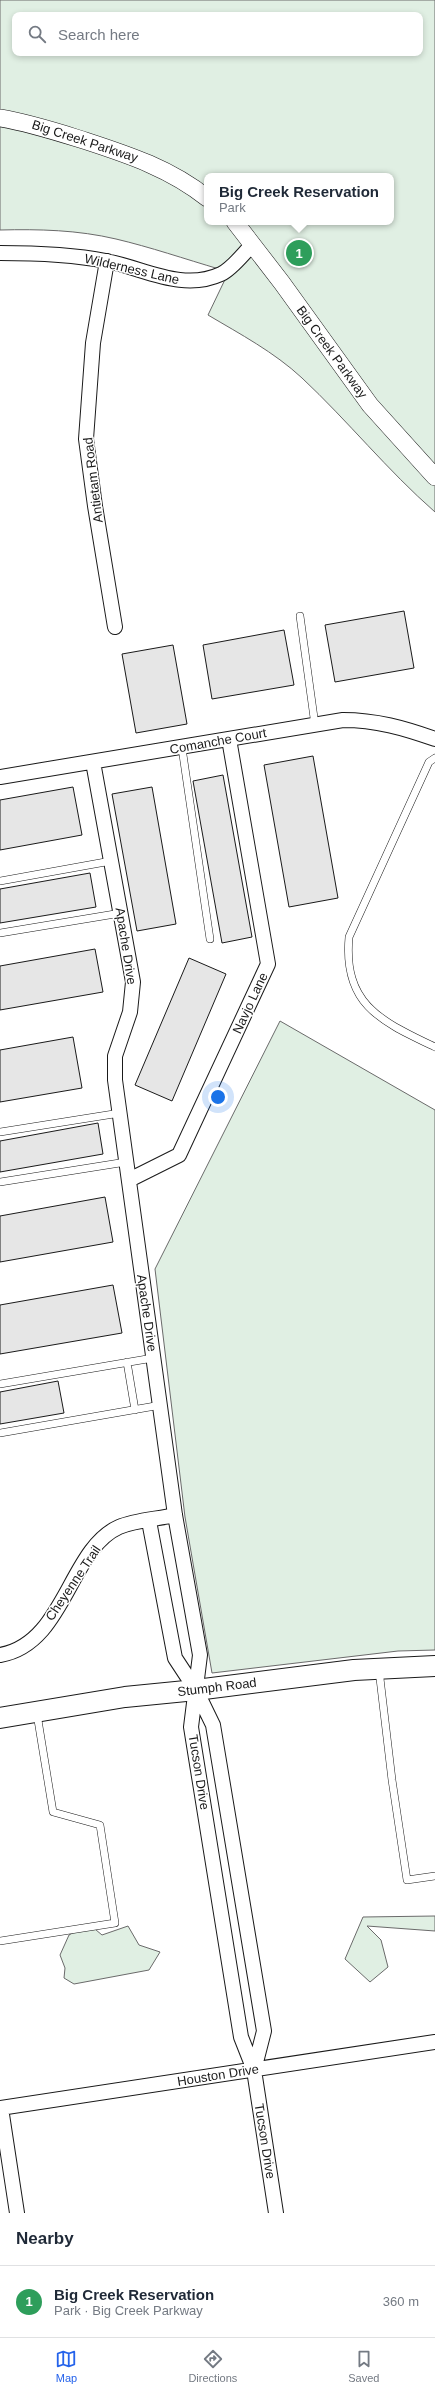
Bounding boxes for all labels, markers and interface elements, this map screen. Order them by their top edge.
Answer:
search box [12,12,423,56]
icon: search [26,23,48,45]
text: Search here [58,26,140,43]
street label: Big Creek Parkway [30,117,140,165]
popup [204,173,394,225]
text: Big Creek Reservation [219,183,379,200]
text: Park [219,200,246,215]
pin: 1 [286,238,312,268]
street label: Wilderness Lane [83,251,181,287]
street label: Big Creek Parkway [293,303,371,402]
street label: Antietam Road [80,436,106,524]
street label: Comanche Court [168,725,268,757]
street label: Apache Drive [112,906,140,986]
street label: Navjo Lane [229,970,271,1036]
your location [208,1087,228,1107]
street label: Apache Drive [134,1273,160,1353]
street label: Cheyenne Trail [42,1542,104,1623]
street label: Stumph Road [177,1675,257,1699]
street label: Tucson Drive [186,1733,212,1811]
street label: Houston Drive [176,2061,260,2089]
street label: Tucson Drive [252,2102,278,2180]
text: Nearby [16,2229,74,2248]
text: Big Creek Reservation [54,2286,214,2303]
text: 1 [25,2294,33,2309]
text: 360 m [383,2294,419,2309]
text: Park · Big Creek Parkway [54,2303,203,2318]
tab: Map [55,2348,77,2384]
tab: Directions [188,2348,237,2384]
tab: Saved [348,2348,379,2384]

